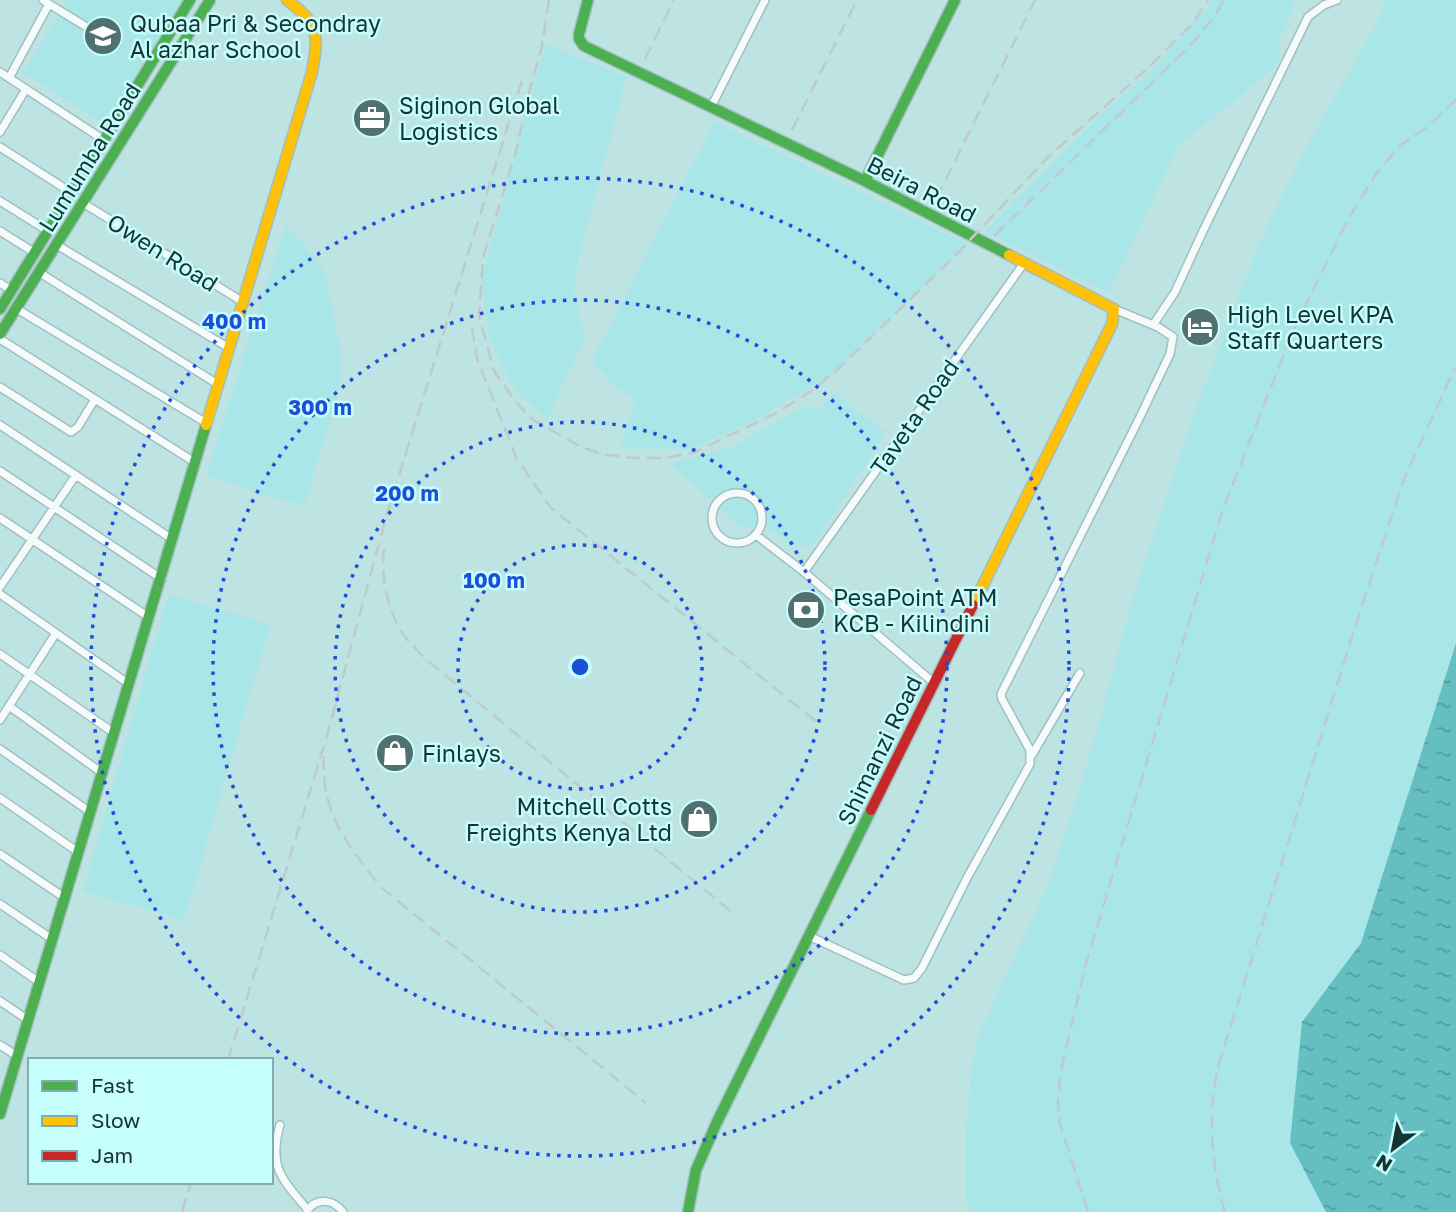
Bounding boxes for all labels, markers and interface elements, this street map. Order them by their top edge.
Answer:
place label: Qubaa Pri & Secondray Al azhar School [130,9,381,63]
school or university icon: Qubaa Pri & Secondray Al azhar School [82,15,124,57]
street label: Lumumba Road [32,77,146,237]
place label: Siginon Global Logistics [399,91,560,145]
office icon: Siginon Global Logistics [351,97,393,139]
street label: Beira Road [863,150,981,228]
street label: Owen Road [103,207,223,297]
place label: High Level KPA Staff Quarters [1227,300,1394,354]
hotel icon: High Level KPA Staff Quarters [1179,306,1221,348]
text: 400 m [202,308,266,334]
street label: Taveta Road [864,354,964,480]
text: 300 m [288,394,352,420]
text: 200 m [375,480,439,506]
text: 100 m [463,567,525,593]
place label: PesaPoint ATM KCB - Kilindini [833,583,998,637]
bank icon: PesaPoint ATM KCB - Kilindini [785,589,827,631]
centre of rings [568,655,592,679]
street label: Shimanzi Road [831,671,927,829]
shop icon: Finlays [374,732,416,774]
place label: Finlays [422,739,501,767]
place label: Mitchell Cotts Freights Kenya Ltd [466,792,672,846]
shop icon: Mitchell Cotts Freights Kenya Ltd [678,798,720,840]
legend [28,1058,273,1184]
text: Fast [91,1072,134,1098]
text: Slow [91,1107,140,1133]
north arrow [1358,1114,1428,1184]
text: Jam [91,1142,133,1168]
text: N [1372,1150,1396,1177]

